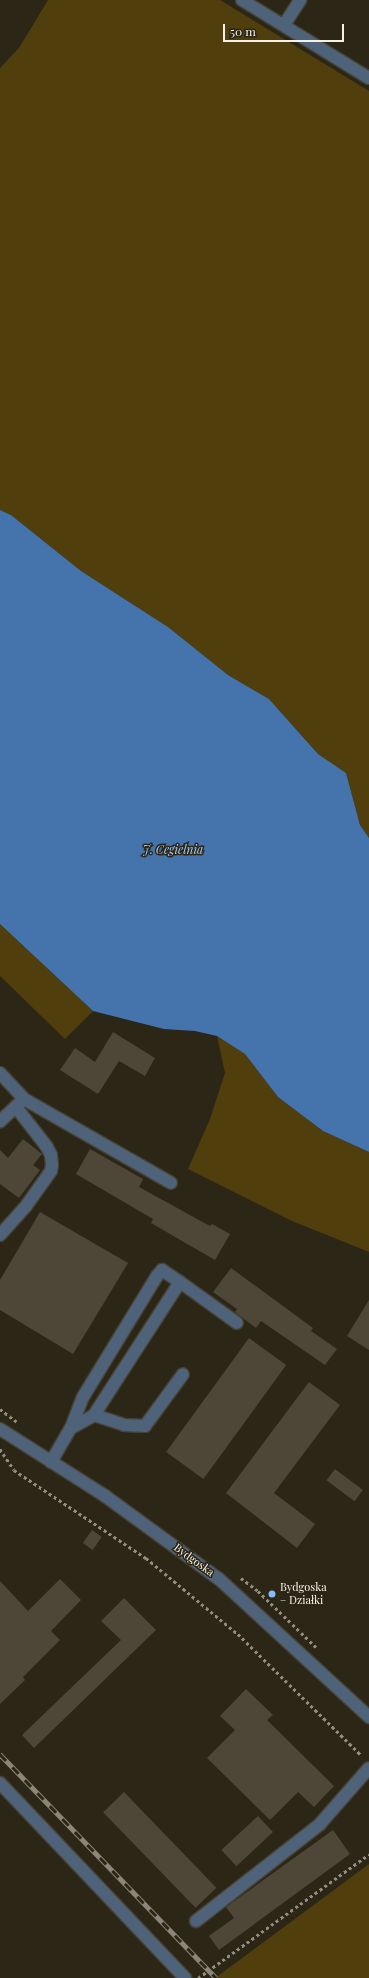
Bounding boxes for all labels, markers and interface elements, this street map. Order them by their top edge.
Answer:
scale bar [225,16,346,42]
text: 50 m [230,23,256,39]
water label: J. Cegielnia [143,843,203,857]
street label: Bydgoska [171,1541,217,1579]
place label: Bydgoska – Działki [280,1581,327,1607]
marker: Bydgoska – Działki [267,1589,277,1599]

